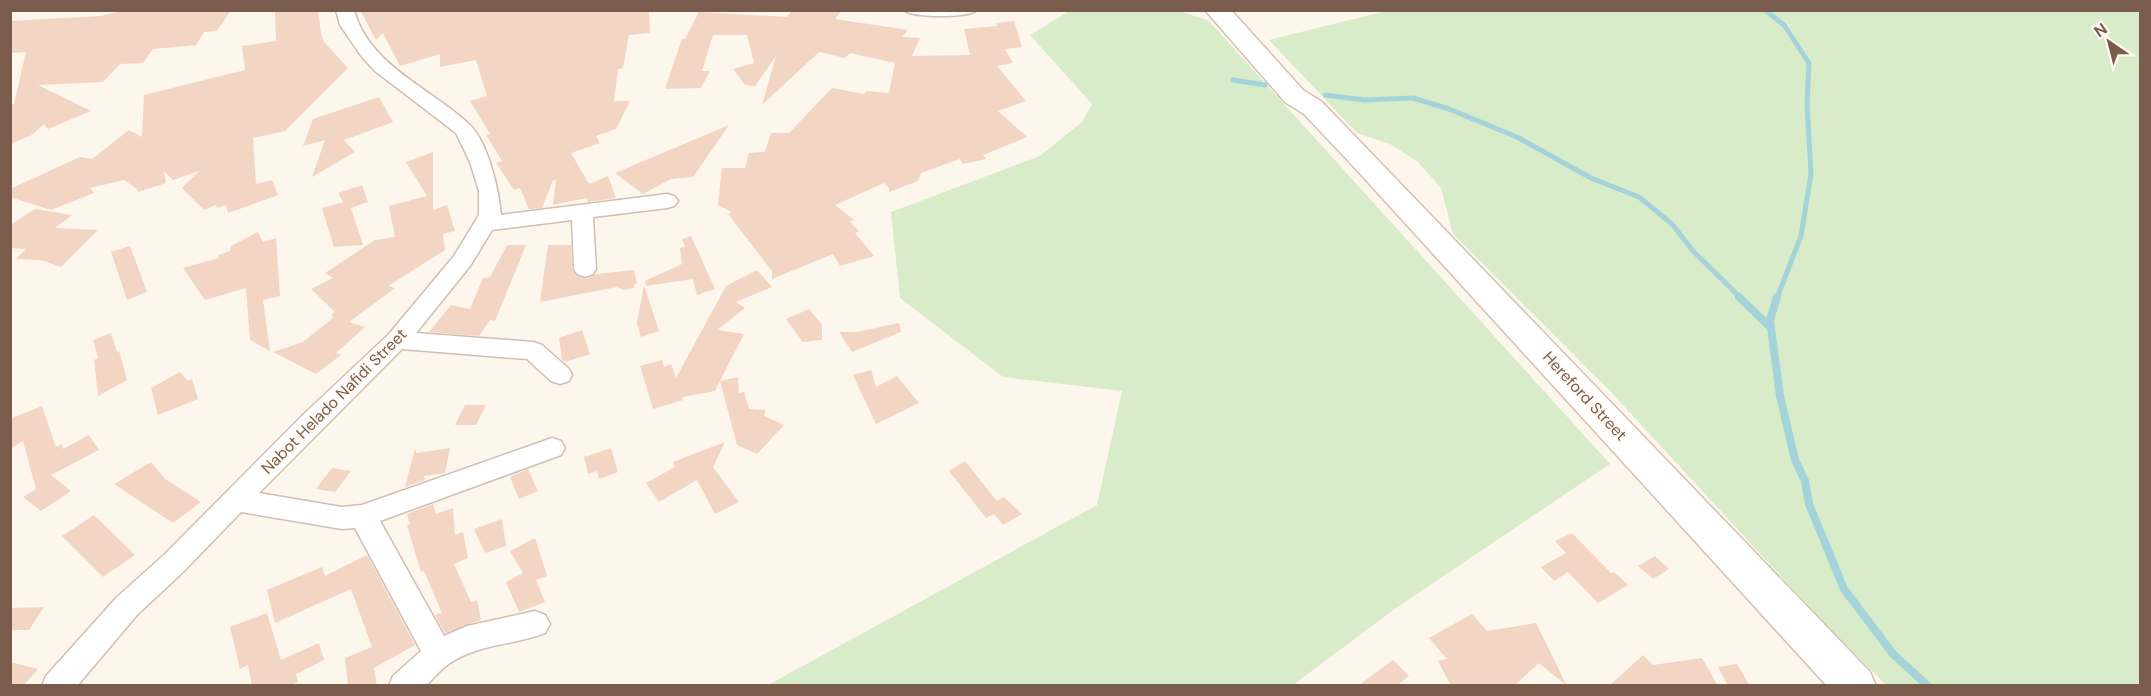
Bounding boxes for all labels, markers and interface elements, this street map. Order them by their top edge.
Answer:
north arrow [2079,12,2139,72]
text: N [2090,18,2111,42]
street label: Nabot Helado Nafidi Street [257,324,411,478]
street label: Hereford Street [1538,347,1632,445]

